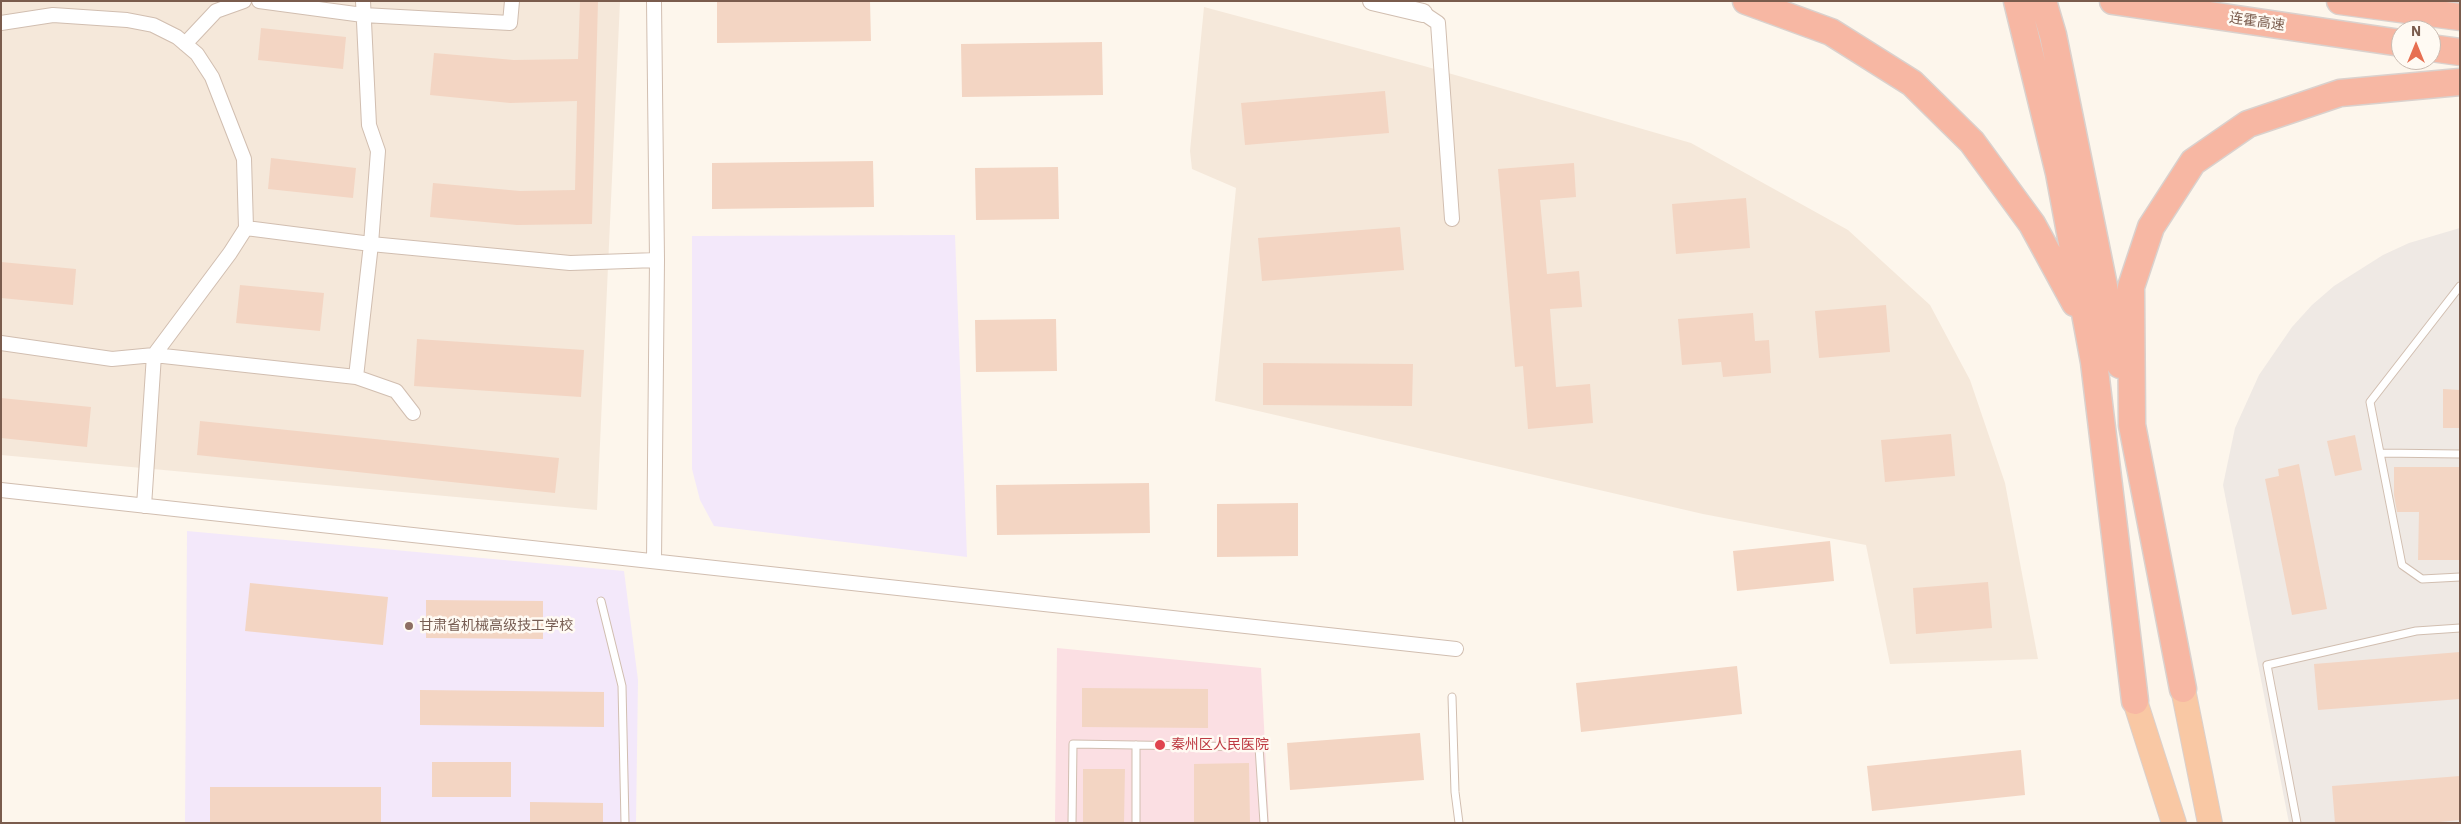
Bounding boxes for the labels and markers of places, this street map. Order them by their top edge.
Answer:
place label: 甘肃省机械高级技工学校 [419,618,573,634]
marker: 甘肃省机械高级技工学校 [403,620,415,632]
place label: 秦州区人民医院 [1171,737,1269,753]
marker: 秦州区人民医院 [1153,738,1167,752]

